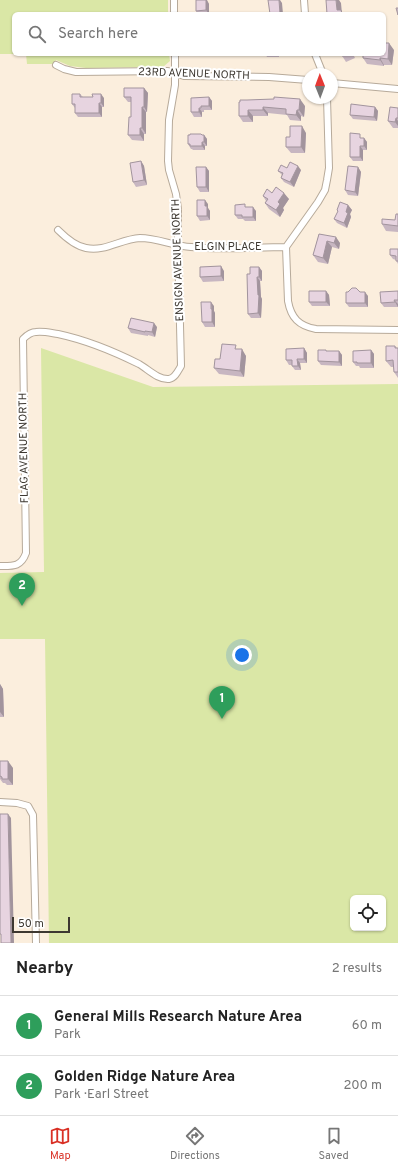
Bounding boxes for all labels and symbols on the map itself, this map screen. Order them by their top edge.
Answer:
street label: 23RD AVENUE NORTH [138,65,250,83]
north arrow [302,68,338,104]
street label: ENSIGN AVENUE NORTH [169,198,187,322]
street label: ELGIN PLACE [194,240,262,254]
street label: FLAG AVENUE NORTH [16,393,32,503]
pin: 2 [9,573,35,606]
your location [232,645,252,665]
pin: 1 [209,686,235,719]
scale bar [12,915,70,934]

